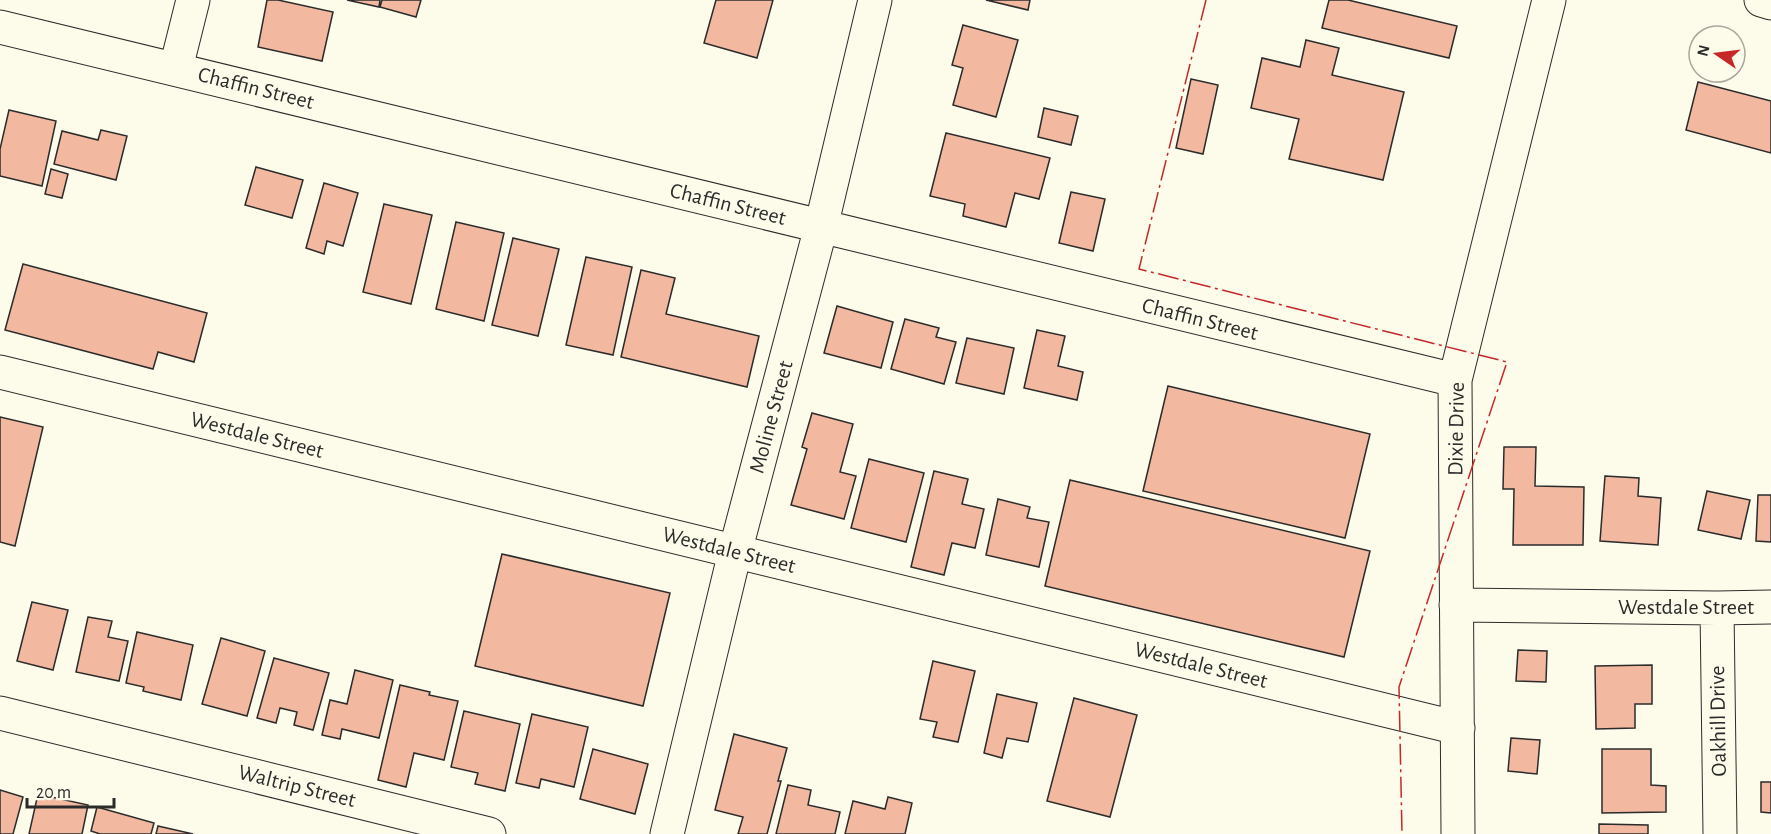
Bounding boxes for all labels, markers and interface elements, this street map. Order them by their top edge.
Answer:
north arrow [1687,24,1747,84]
text: N [1694,43,1713,58]
street label: Chaffin Street [196,63,316,113]
street label: Chaffin Street [668,179,788,229]
street label: Chaffin Street [1140,294,1260,344]
street label: Moline Street [745,358,797,476]
street label: Dixie Drive [1444,382,1468,476]
street label: Westdale Street [188,408,326,462]
street label: Westdale Street [660,523,798,577]
street label: Westdale Street [1618,596,1754,618]
street label: Westdale Street [1132,638,1270,692]
street label: Oakhill Drive [1706,665,1730,777]
street label: Waltrip Street [236,761,358,811]
scale bar [27,771,114,809]
text: 20 m [36,784,71,802]

